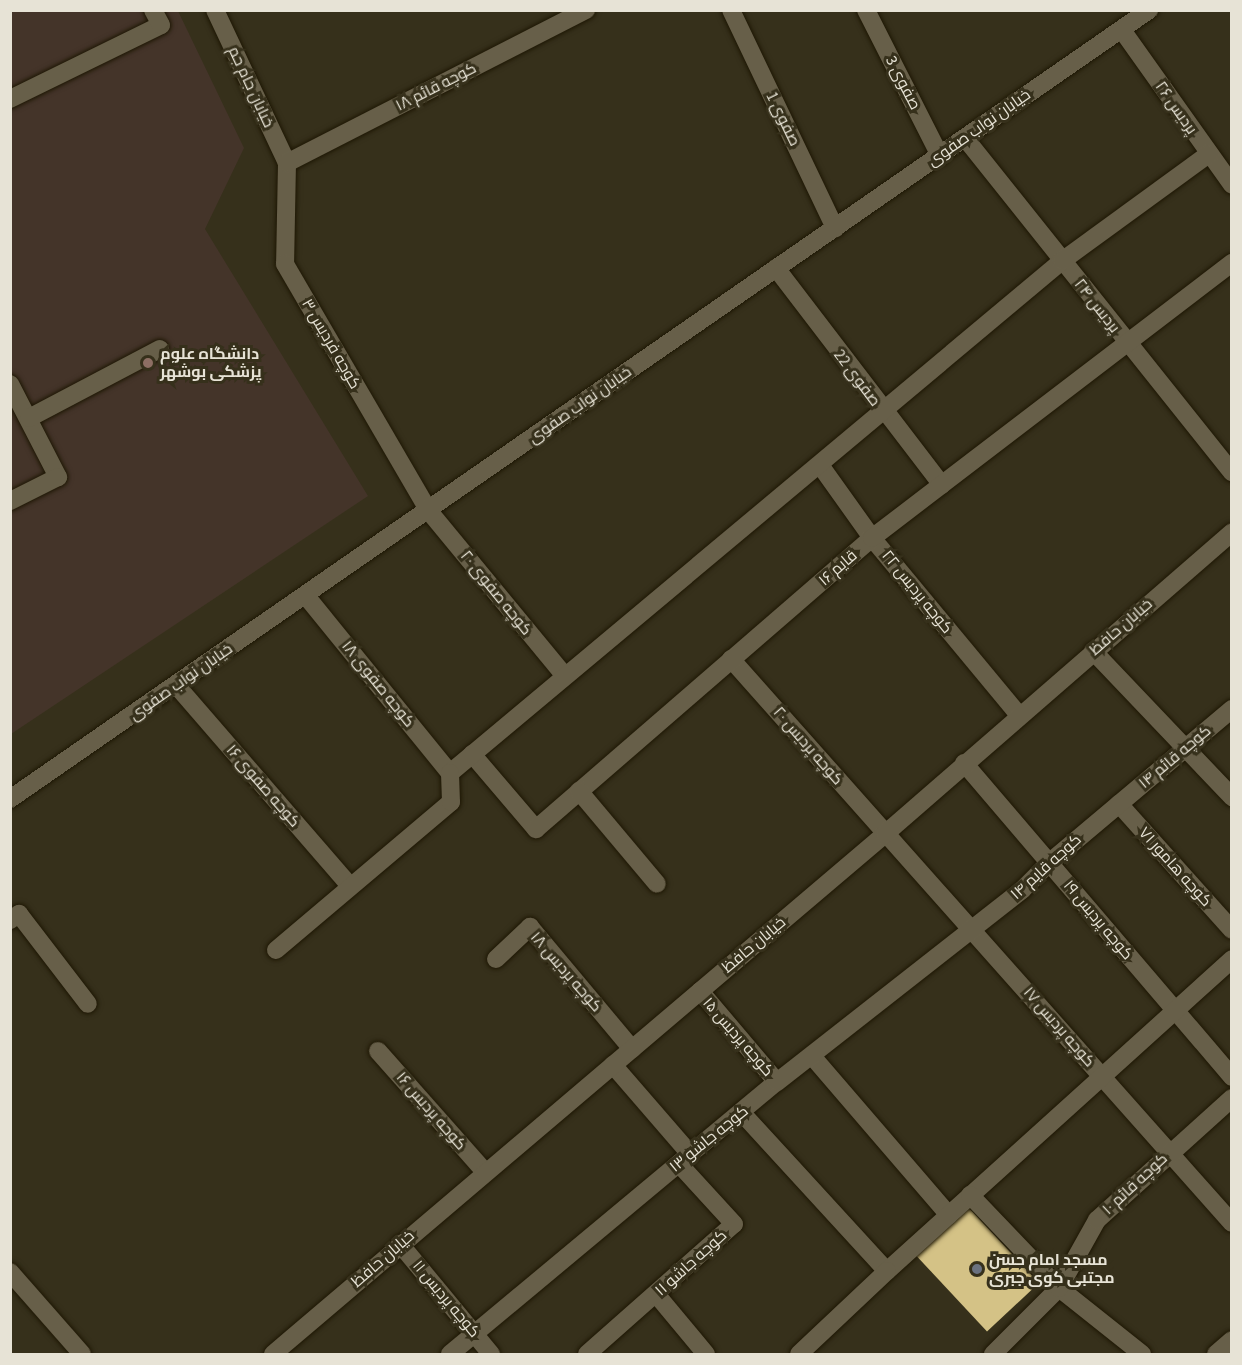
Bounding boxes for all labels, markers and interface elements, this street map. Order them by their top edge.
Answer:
street label: خیابان جام جم [224,43,278,131]
street label: صفوی 3 [881,53,925,113]
street label: کوچه قائم ۱۸ [392,58,480,116]
street label: پردیس ۲۶ [1151,78,1201,138]
street label: خیابان نواب صفوی [924,85,1034,171]
street label: صفوی 1 [762,89,804,149]
street label: پردیس ۲۴ [1070,275,1124,337]
street label: کوچه فردیس ۳ [297,295,365,393]
place label: دانشگاه علوم پزشکی بوشهر [160,344,262,382]
street label: صفوی 22 [829,346,885,410]
marker: دانشگاه علوم پزشکی بوشهر [141,356,155,370]
street label: خیابان نواب صفوی [525,362,635,448]
street label: قایم ۱۶ [815,546,861,590]
street label: کوچه پردیس ۲۲ [878,546,956,638]
street label: کوچه صفوی ۲۰ [456,547,536,639]
street label: خیابان حافظ [1086,594,1156,660]
street label: کوچه صفوی ۱۸ [337,637,419,731]
street label: خیابان نواب صفوی [126,639,236,725]
street label: کوچه پردیس ۲۰ [769,703,847,789]
street label: کوچه قائم ۱۴ [1135,721,1215,793]
street label: کوچه صفوی ۱۶ [222,741,304,831]
street label: کوچه هامور ۷۱ [1134,823,1216,911]
street label: کوچه قایم ۱۴ [1007,830,1085,904]
street label: کوچه پردیس ۱۹ [1059,876,1137,964]
street label: خیابان حافظ [718,913,790,977]
street label: کوچه پردیس ۱۸ [526,928,606,1016]
street label: کوچه پردیس ۱۷ [1019,983,1099,1071]
street label: کوچه پردیس ۱۵ [698,994,778,1080]
street label: کوچه پردیس ۱۶ [392,1068,470,1154]
street label: کوچه جاشو ۱۳ [666,1101,752,1177]
street label: کوچه قائم ۱۰ [1098,1149,1172,1219]
street label: خیابان حافظ [348,1226,418,1292]
street label: کوچه جاشو ۱۱ [651,1226,731,1300]
place label: مسجد امام حسن مجتبی کوی جبری [989,1250,1114,1288]
street label: کوچه پردیس ۱۱ [408,1257,484,1341]
marker: مسجد امام حسن مجتبی کوی جبری [970,1262,984,1276]

